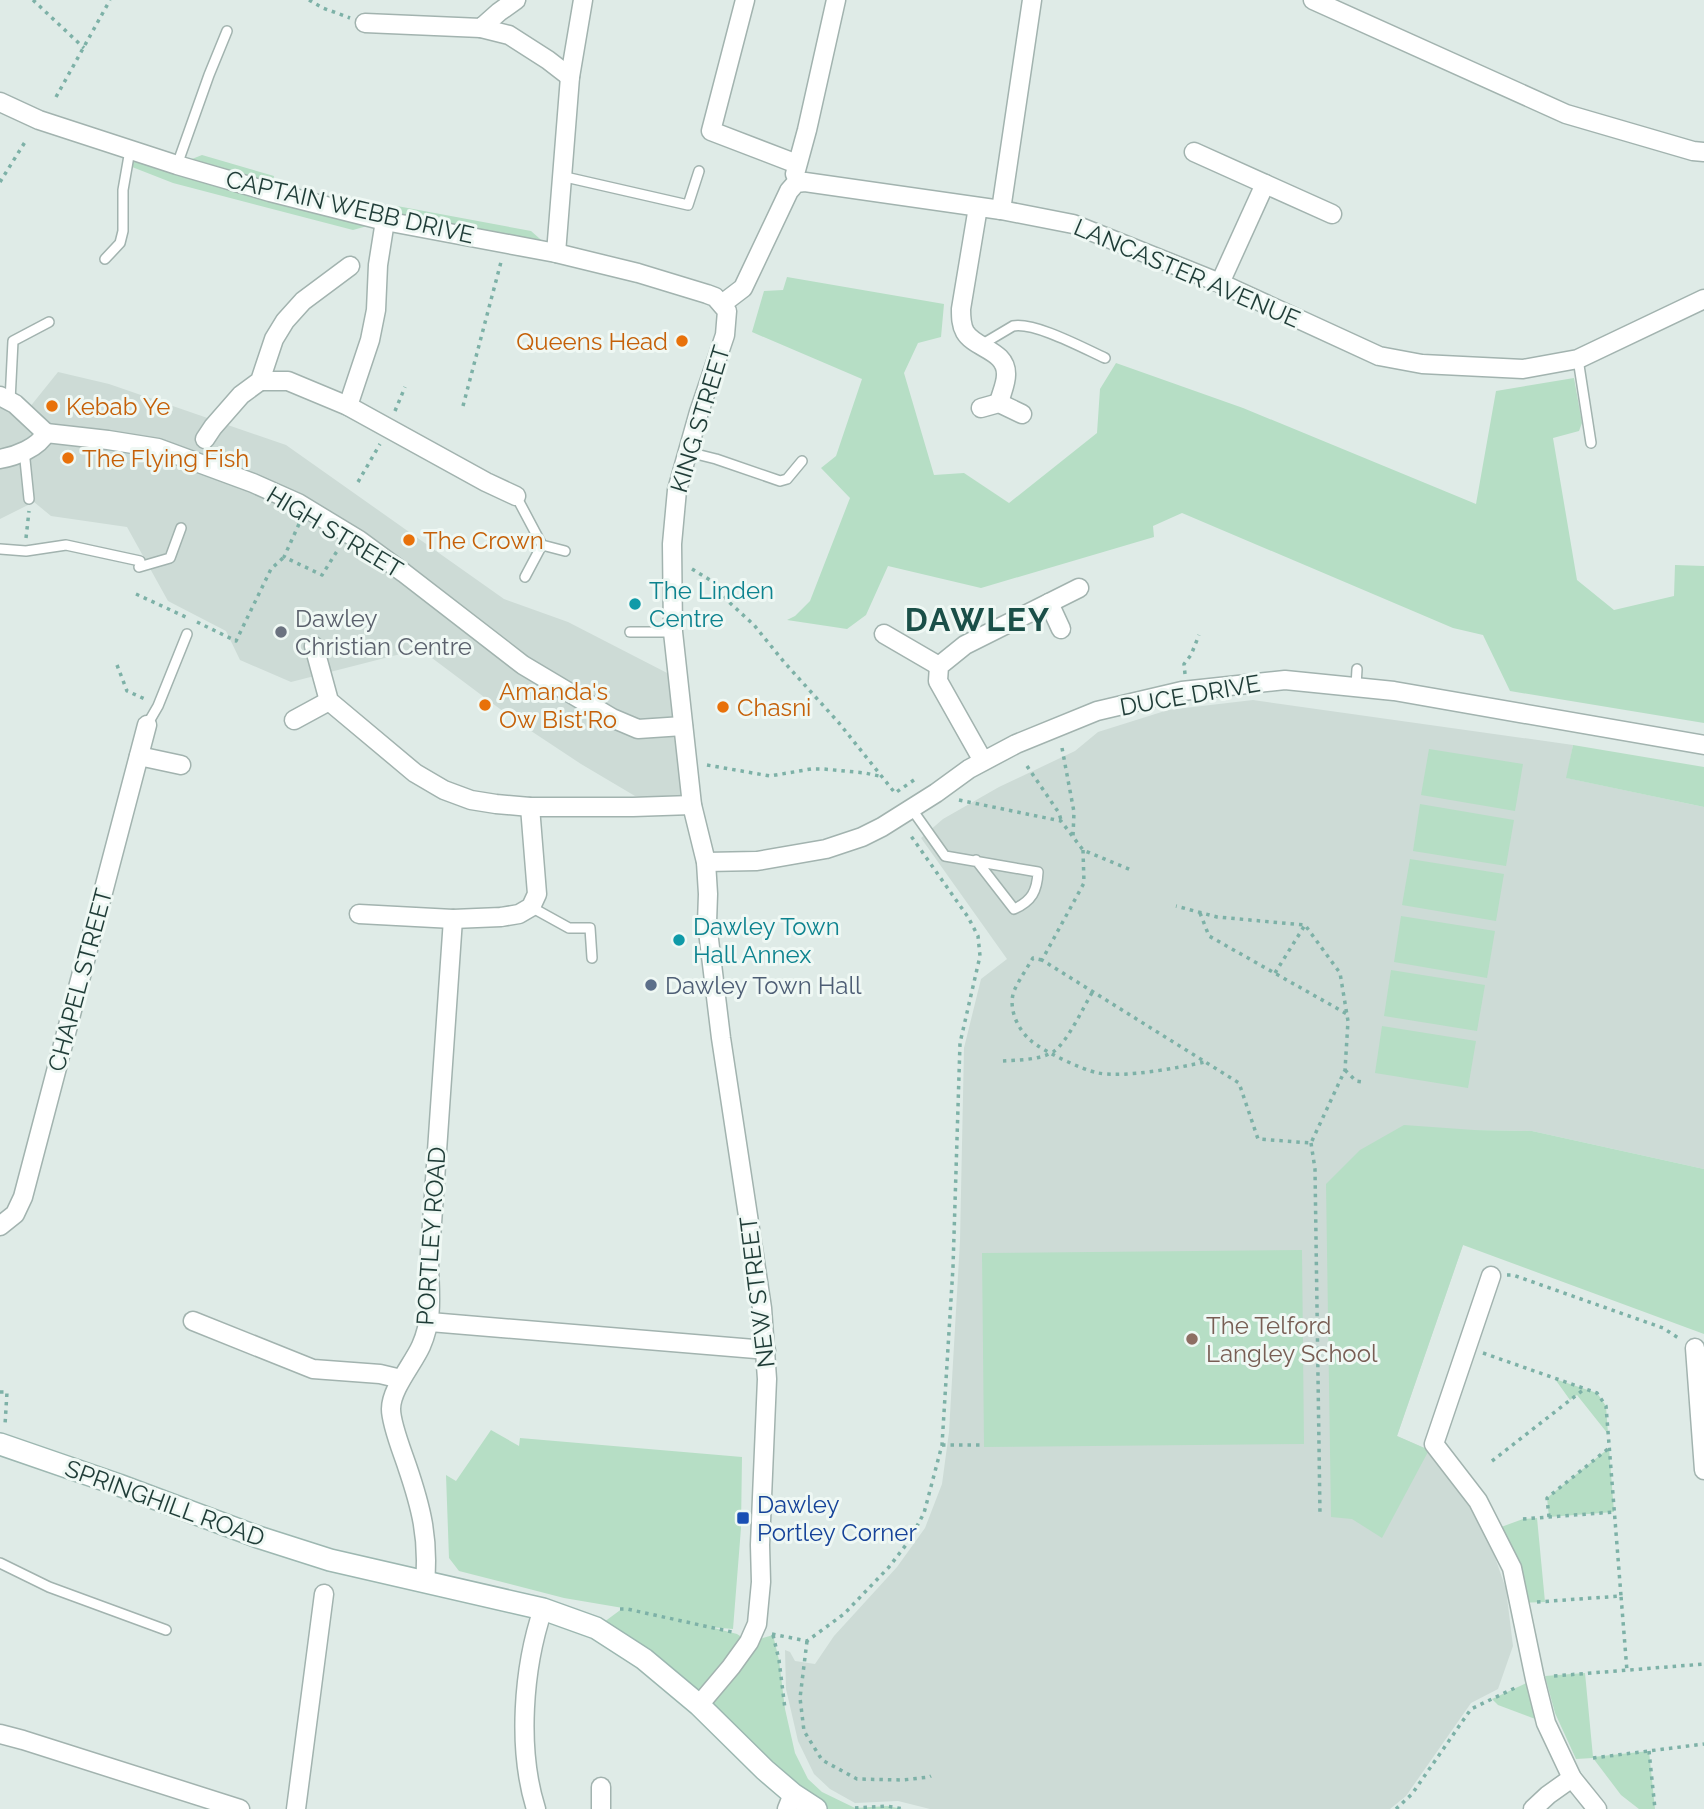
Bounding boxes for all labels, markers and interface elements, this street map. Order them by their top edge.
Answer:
street label: CAPTAIN WEBB DRIVE [223,164,477,250]
street label: LANCASTER AVENUE [1070,212,1304,334]
place label: Queens Head [516,327,668,356]
marker: Queens Head [674,333,690,349]
street label: KING STREET [664,342,736,496]
place label: Kebab Ye [66,392,170,421]
marker: Kebab Ye [44,398,60,414]
place label: The Flying Fish [82,444,249,473]
marker: The Flying Fish [60,450,76,466]
street label: HIGH STREET [262,480,409,584]
place label: The Crown [423,526,544,555]
marker: The Crown [401,532,417,548]
place label: The Linden Centre [649,576,774,633]
marker: The Linden Centre [627,596,643,612]
district label: DAWLEY [905,601,1051,638]
place label: Dawley Christian Centre [295,604,472,661]
marker: Dawley Christian Centre [273,624,289,640]
street label: DUCE DRIVE [1117,668,1263,722]
place label: Amanda's Ow Bist'Ro [499,677,617,734]
place label: Chasni [737,693,811,722]
marker: Amanda's Ow Bist'Ro [477,697,493,713]
marker: Chasni [715,699,731,715]
street label: CHAPEL STREET [42,885,118,1075]
place label: Dawley Town Hall Annex [693,912,840,969]
marker: Dawley Town Hall Annex [671,932,687,948]
place label: Dawley Town Hall [665,971,862,1000]
marker: Dawley Town Hall [643,977,659,993]
street label: PORTLEY ROAD [410,1146,452,1326]
street label: NEW STREET [733,1214,781,1369]
place label: The Telford Langley School [1206,1311,1378,1368]
marker: The Telford Langley School [1184,1331,1200,1347]
street label: SPRINGHILL ROAD [61,1453,269,1553]
place label: Dawley Portley Corner [757,1490,917,1547]
marker: Dawley Portley Corner [735,1510,751,1526]

